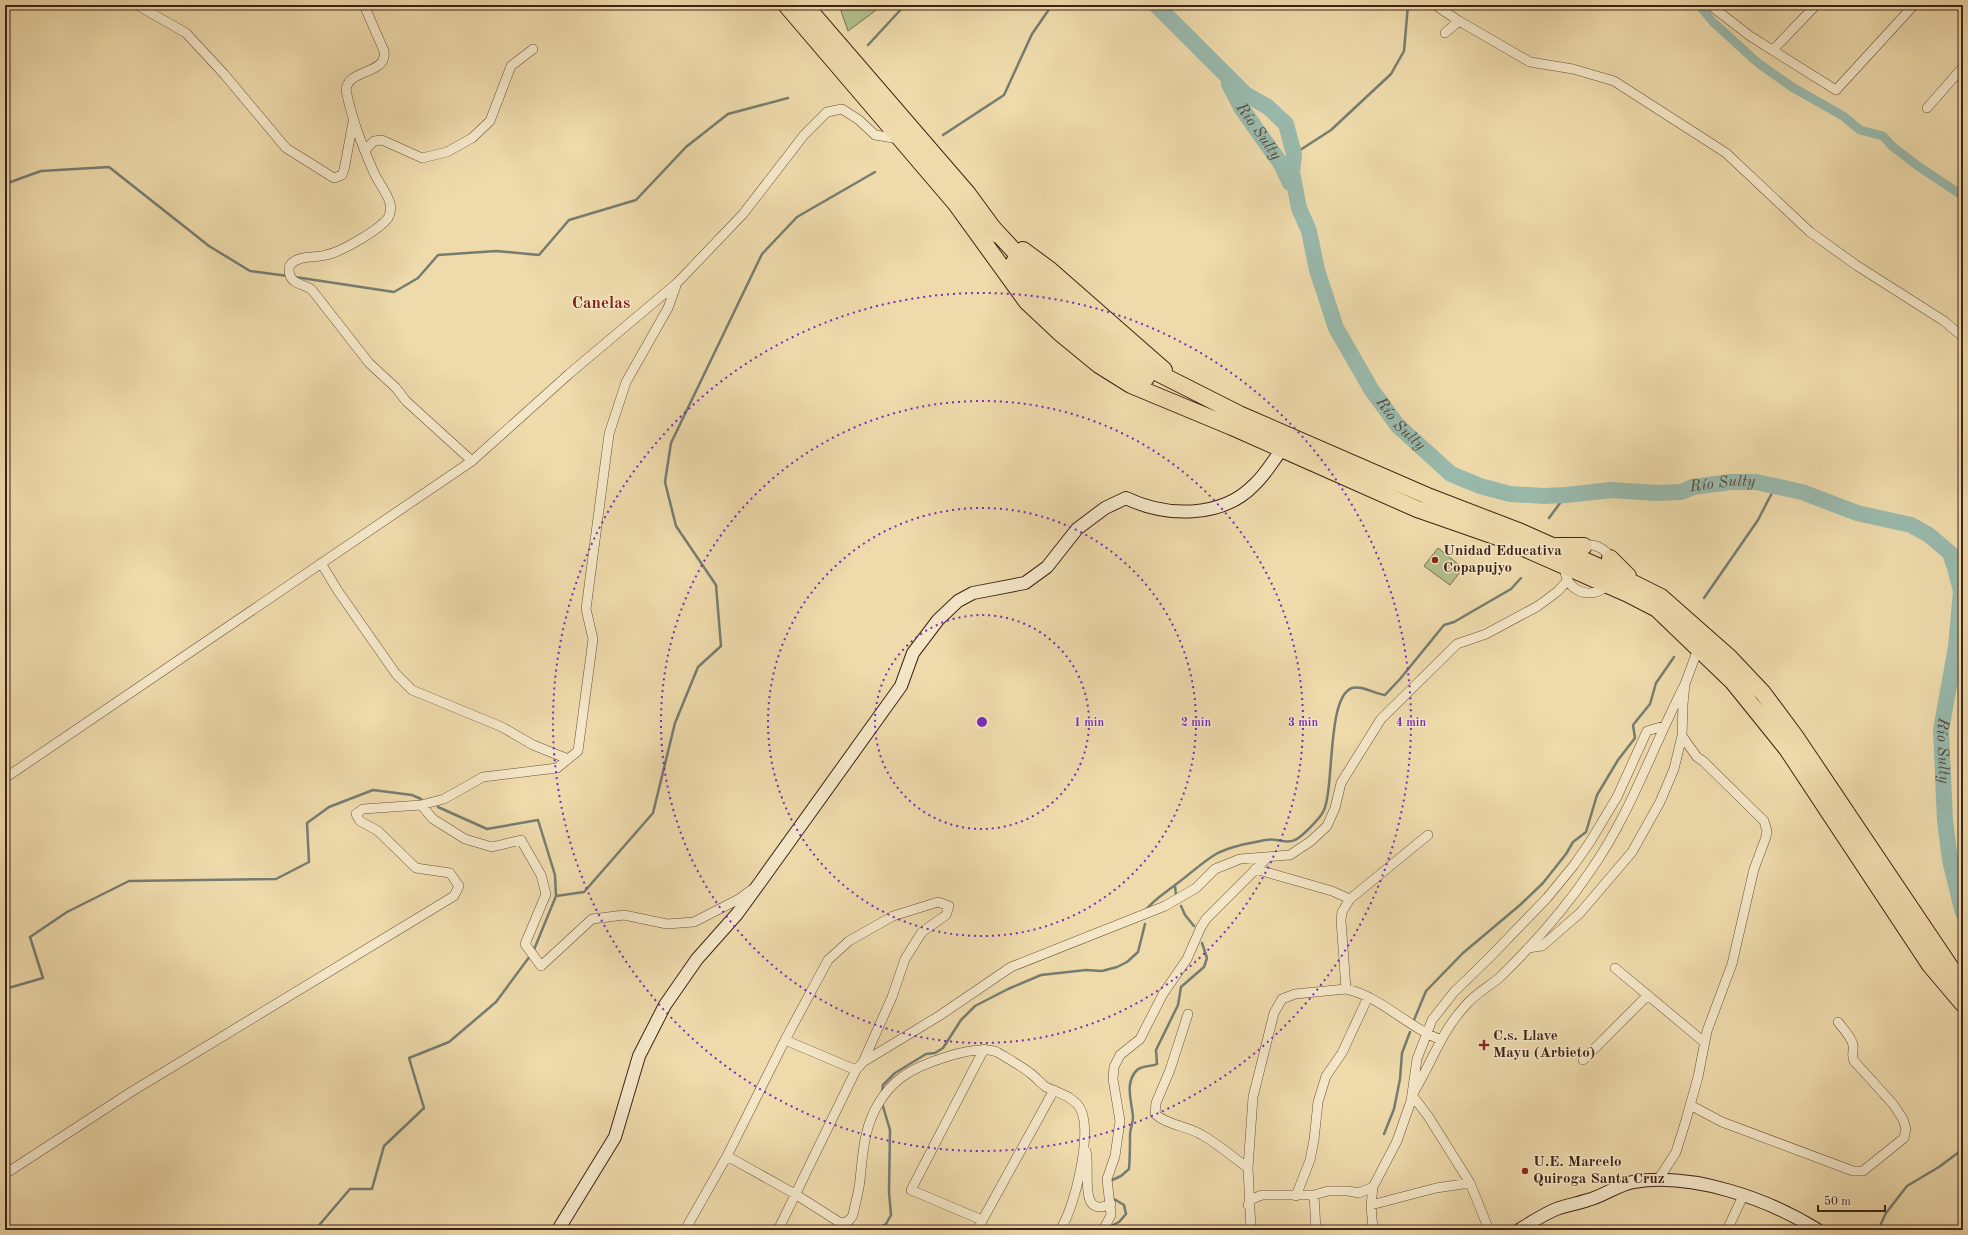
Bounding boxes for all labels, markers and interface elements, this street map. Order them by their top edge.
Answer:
water label: Río Sulty [1232,99,1284,164]
district label: Canelas [572,295,630,312]
water label: Río Sulty [1372,394,1428,455]
water label: Río Sulty [1688,474,1756,495]
place label: Unidad Educativa Copapujyo [1443,544,1562,576]
marker: Unidad Educativa Copapujyo [1430,555,1440,565]
centre of rings [975,715,989,729]
water label: Río Sulty [1933,716,1951,785]
text: 1 min [1074,717,1104,729]
text: 2 min [1181,717,1211,729]
text: 3 min [1288,717,1318,729]
text: 4 min [1396,717,1426,729]
place label: C.s. Llave Mayu (Arbieto) [1493,1029,1595,1061]
marker: C.s. Llave Mayu (Arbieto) [1478,1039,1490,1051]
place label: U.E. Marcelo Quiroga Santa Cruz [1533,1155,1665,1187]
marker: U.E. Marcelo Quiroga Santa Cruz [1520,1166,1530,1176]
scale bar [1818,1187,1885,1213]
text: 50 m [1824,1195,1851,1208]

